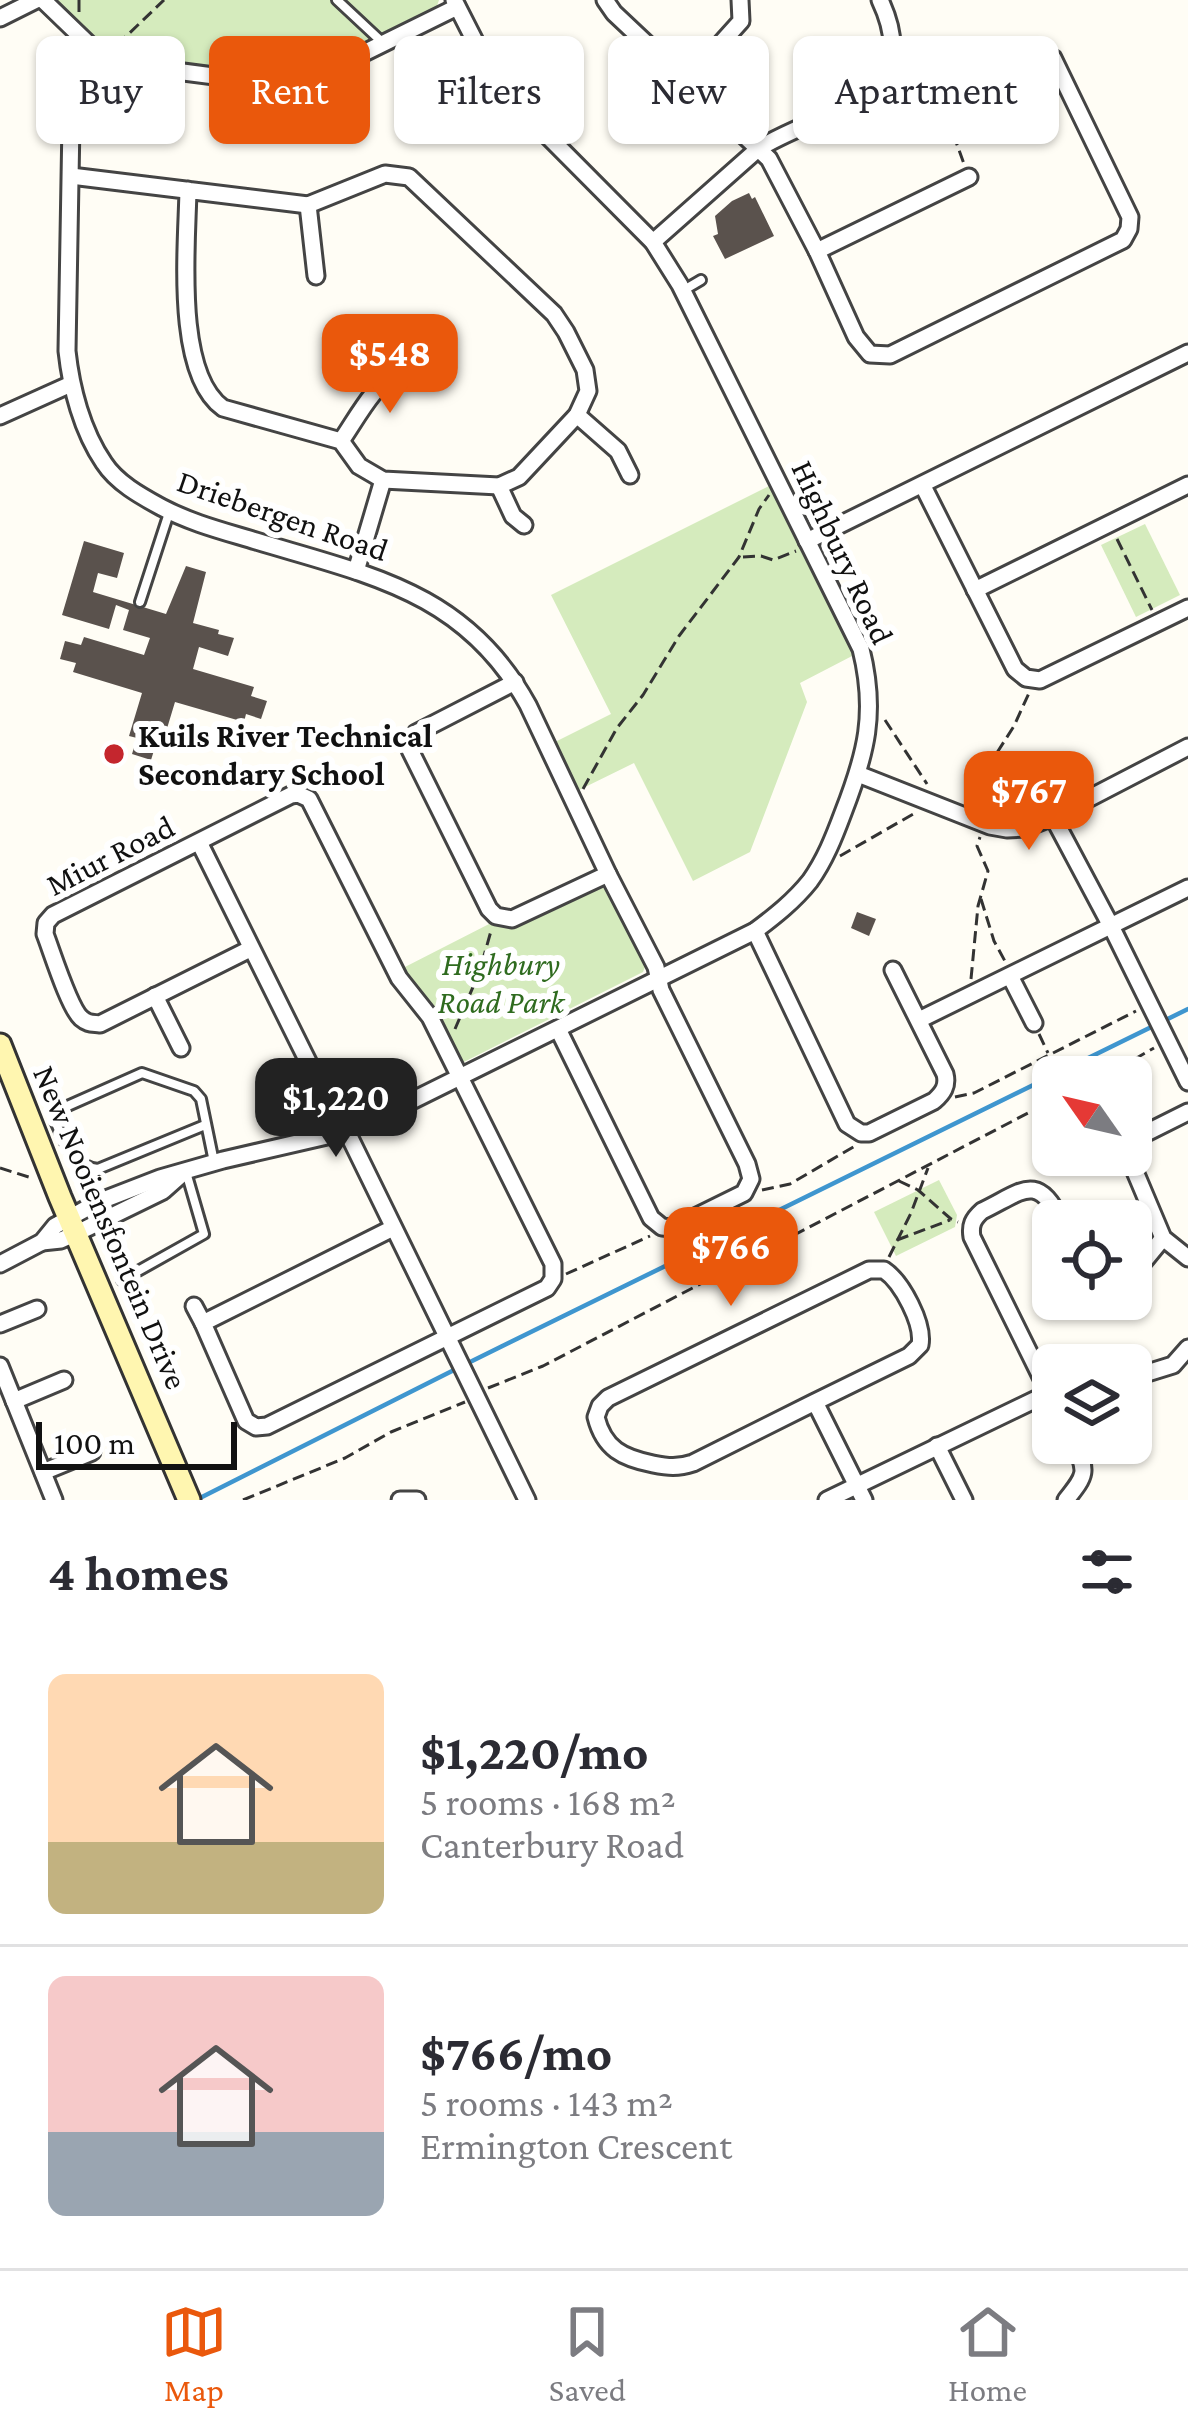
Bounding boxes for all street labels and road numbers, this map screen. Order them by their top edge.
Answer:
street label: Highbury Road [784,454,902,650]
street label: Driebergen Road [173,462,393,568]
street label: Miur Road [40,807,180,903]
street label: New Nooiensfontein Drive [26,1060,196,1394]

